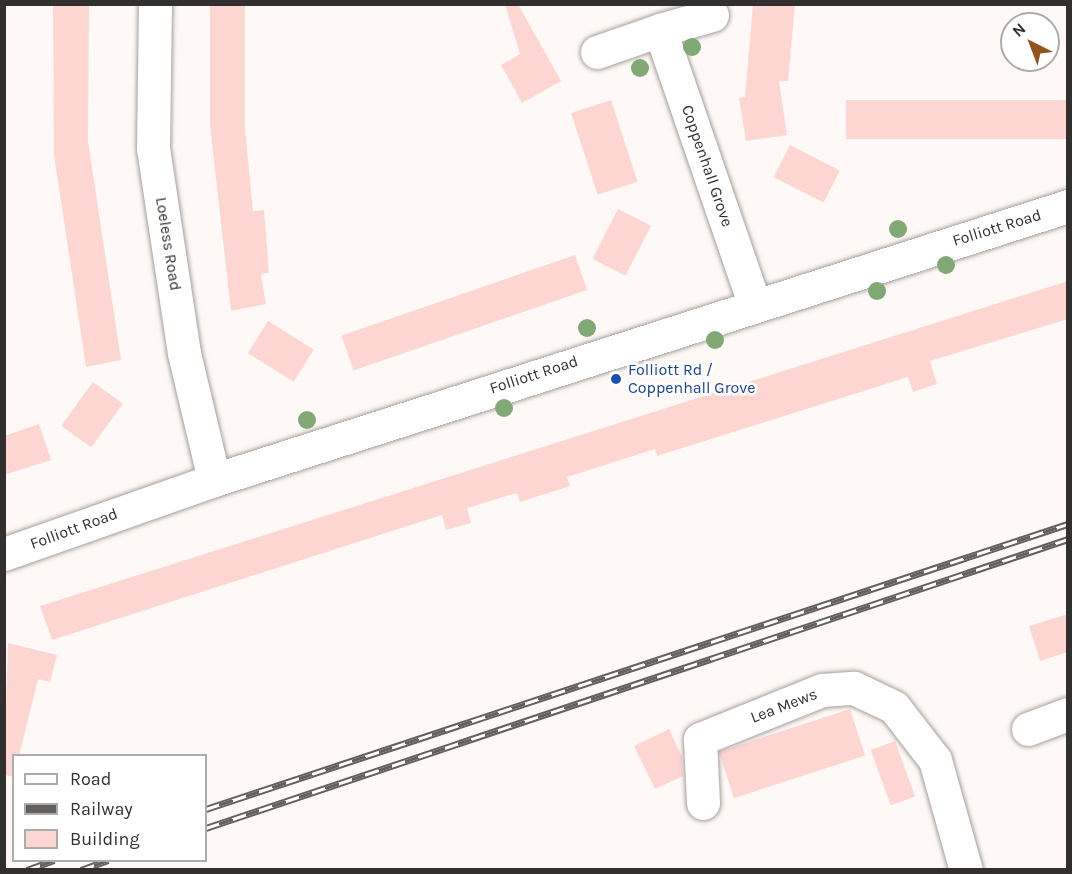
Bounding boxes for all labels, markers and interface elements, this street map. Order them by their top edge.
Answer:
north arrow [1000,12,1060,72]
text: N [1008,19,1030,41]
street label: Coppenhall Grove [677,103,737,229]
street label: Loeless Road [151,196,185,292]
street label: Folliott Road [950,205,1044,251]
street label: Folliott Road [487,352,581,398]
place label: Folliott Rd / Coppenhall Grove [628,360,755,398]
marker: Folliott Rd / Coppenhall Grove [609,372,623,386]
street label: Folliott Road [28,504,120,554]
street label: Lea Mews [748,684,820,728]
legend [12,754,207,862]
text: Road [70,768,111,790]
text: Railway [70,798,133,820]
text: Building [70,828,140,850]

